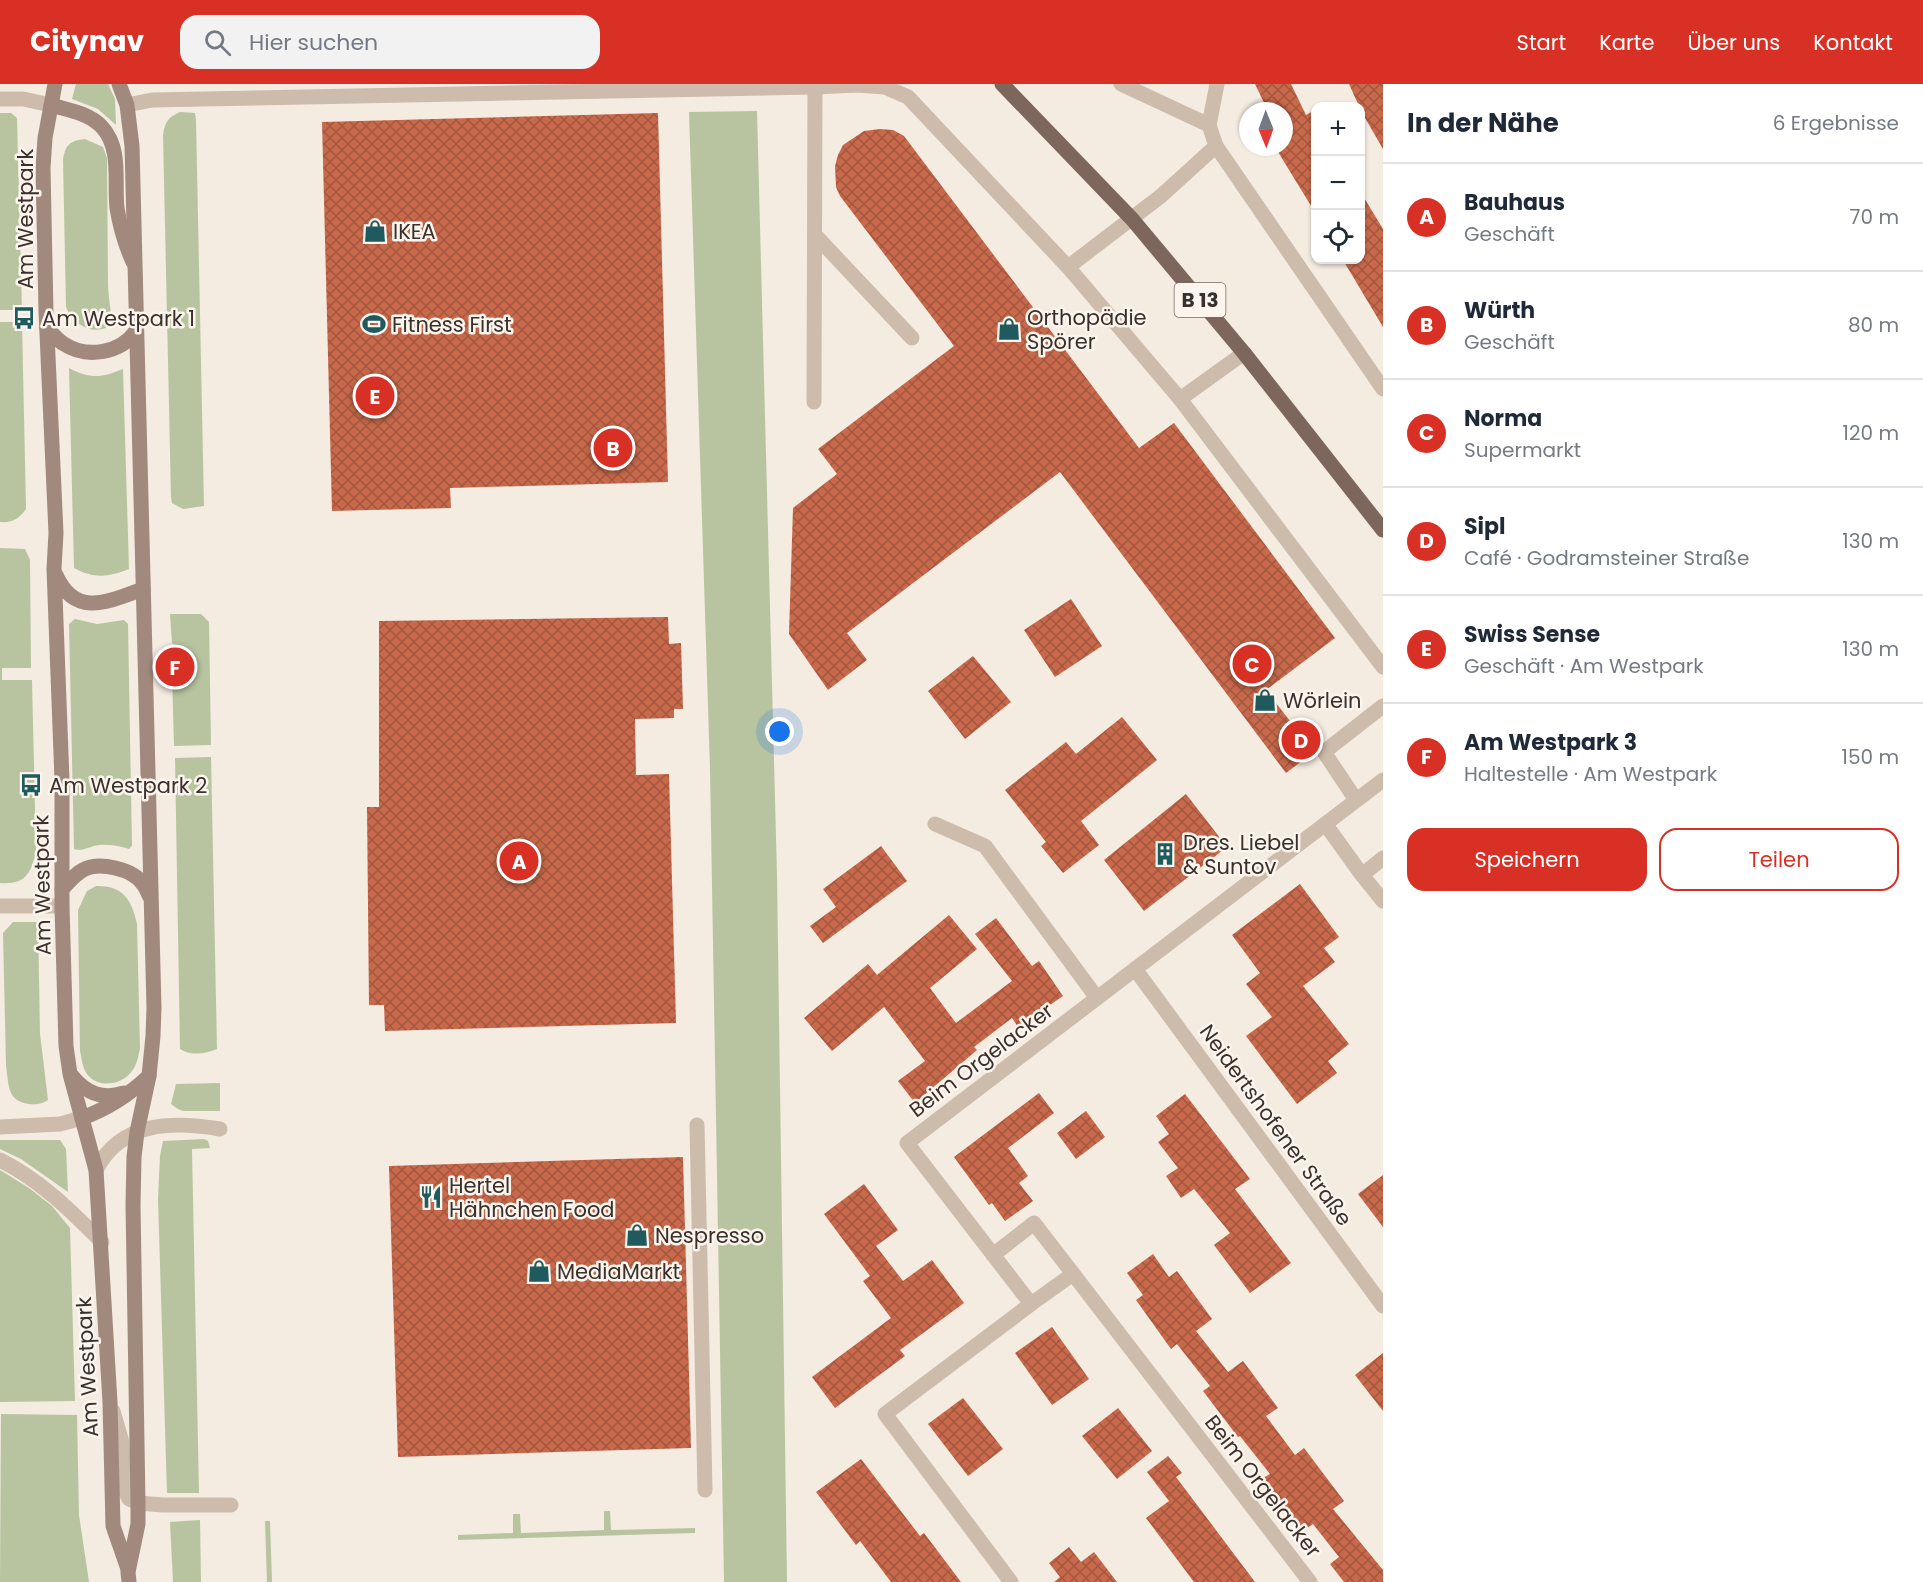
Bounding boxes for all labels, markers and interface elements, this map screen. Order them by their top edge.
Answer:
search box [180,15,600,69]
text: Citynav [30,22,144,61]
icon: search [201,26,234,59]
text: Hier suchen [249,27,378,58]
text: Start [1517,28,1566,57]
text: Karte [1599,28,1655,57]
text: Über uns [1688,28,1780,57]
text: Kontakt [1813,28,1893,57]
north arrow [1239,102,1293,156]
map controls [1311,102,1365,264]
button: + [1311,102,1365,156]
text: In der Nähe [1407,105,1559,141]
text: 6 Ergebnisse [1773,109,1899,137]
street label: Am Westpark [11,149,40,289]
button: − [1311,156,1365,210]
text: Bauhaus [1464,187,1565,218]
text: A [1419,203,1434,231]
text: 70 m [1850,203,1899,231]
button: locate [1311,210,1365,264]
place label: IKEA [393,217,436,246]
shop icon: IKEA [362,218,388,244]
text: Geschäft [1464,220,1555,248]
road number: B 13 [1174,283,1226,317]
text: Würth [1464,295,1535,326]
place label: Orthopädie Spörer [1027,303,1147,356]
place label: Am Westpark 1 [42,304,195,333]
bus stop icon: Am Westpark 1 [11,305,37,331]
place label: Fitness First [392,310,512,339]
sports icon: Fitness First [361,311,387,337]
text: B [1420,311,1433,339]
text: 80 m [1848,311,1899,339]
shop icon: Orthopädie Spörer [996,316,1022,342]
text: Geschäft [1464,328,1555,356]
pin: E [356,374,394,418]
text: Norma [1464,403,1542,434]
text: C [1419,419,1434,447]
text: 120 m [1843,419,1899,447]
pin: B [594,426,632,470]
text: Supermarkt [1464,436,1581,464]
text: Sipl [1464,511,1505,542]
text: D [1419,527,1434,555]
text: 130 m [1842,527,1899,555]
text: Café · Godramsteiner Straße [1464,544,1749,572]
text: Swiss Sense [1464,619,1600,650]
text: E [1421,635,1432,663]
text: 130 m [1842,635,1899,663]
pin: C [1232,642,1272,686]
pin: F [156,644,195,690]
text: Geschäft · Am Westpark [1464,652,1704,680]
place label: Wörlein [1283,686,1362,715]
shop icon: Wörlein [1252,687,1278,713]
your location [765,717,794,746]
pin: D [1282,718,1320,762]
text: Am Westpark 3 [1464,727,1637,758]
text: F [1421,743,1432,771]
text: 150 m [1842,743,1899,771]
text: Haltestelle · Am Westpark [1464,760,1717,788]
place label: Am Westpark 2 [49,771,207,800]
bus stop icon: Am Westpark 2 [18,772,44,798]
street label: Am Westpark [26,814,58,956]
place label: Dres. Liebel & Suntov [1183,828,1299,881]
button: Speichern [1407,828,1647,891]
button: Teilen [1659,828,1899,891]
pin: A [500,838,538,884]
building icon: Dres. Liebel & Suntov [1152,841,1178,867]
street label: Beim Orgelacker [903,996,1059,1124]
street label: Neidertshofener Straße [1193,1018,1359,1232]
place label: Hertel Hähnchen Food [449,1171,615,1224]
restaurant icon: Hertel Hähnchen Food [418,1184,444,1210]
place label: Nespresso [655,1221,764,1250]
shop icon: Nespresso [624,1222,650,1248]
place label: MediaMarkt [557,1257,680,1286]
shop icon: MediaMarkt [526,1258,552,1284]
street label: Am Westpark [69,1296,105,1438]
street label: Beim Orgelacker [1198,1409,1328,1563]

